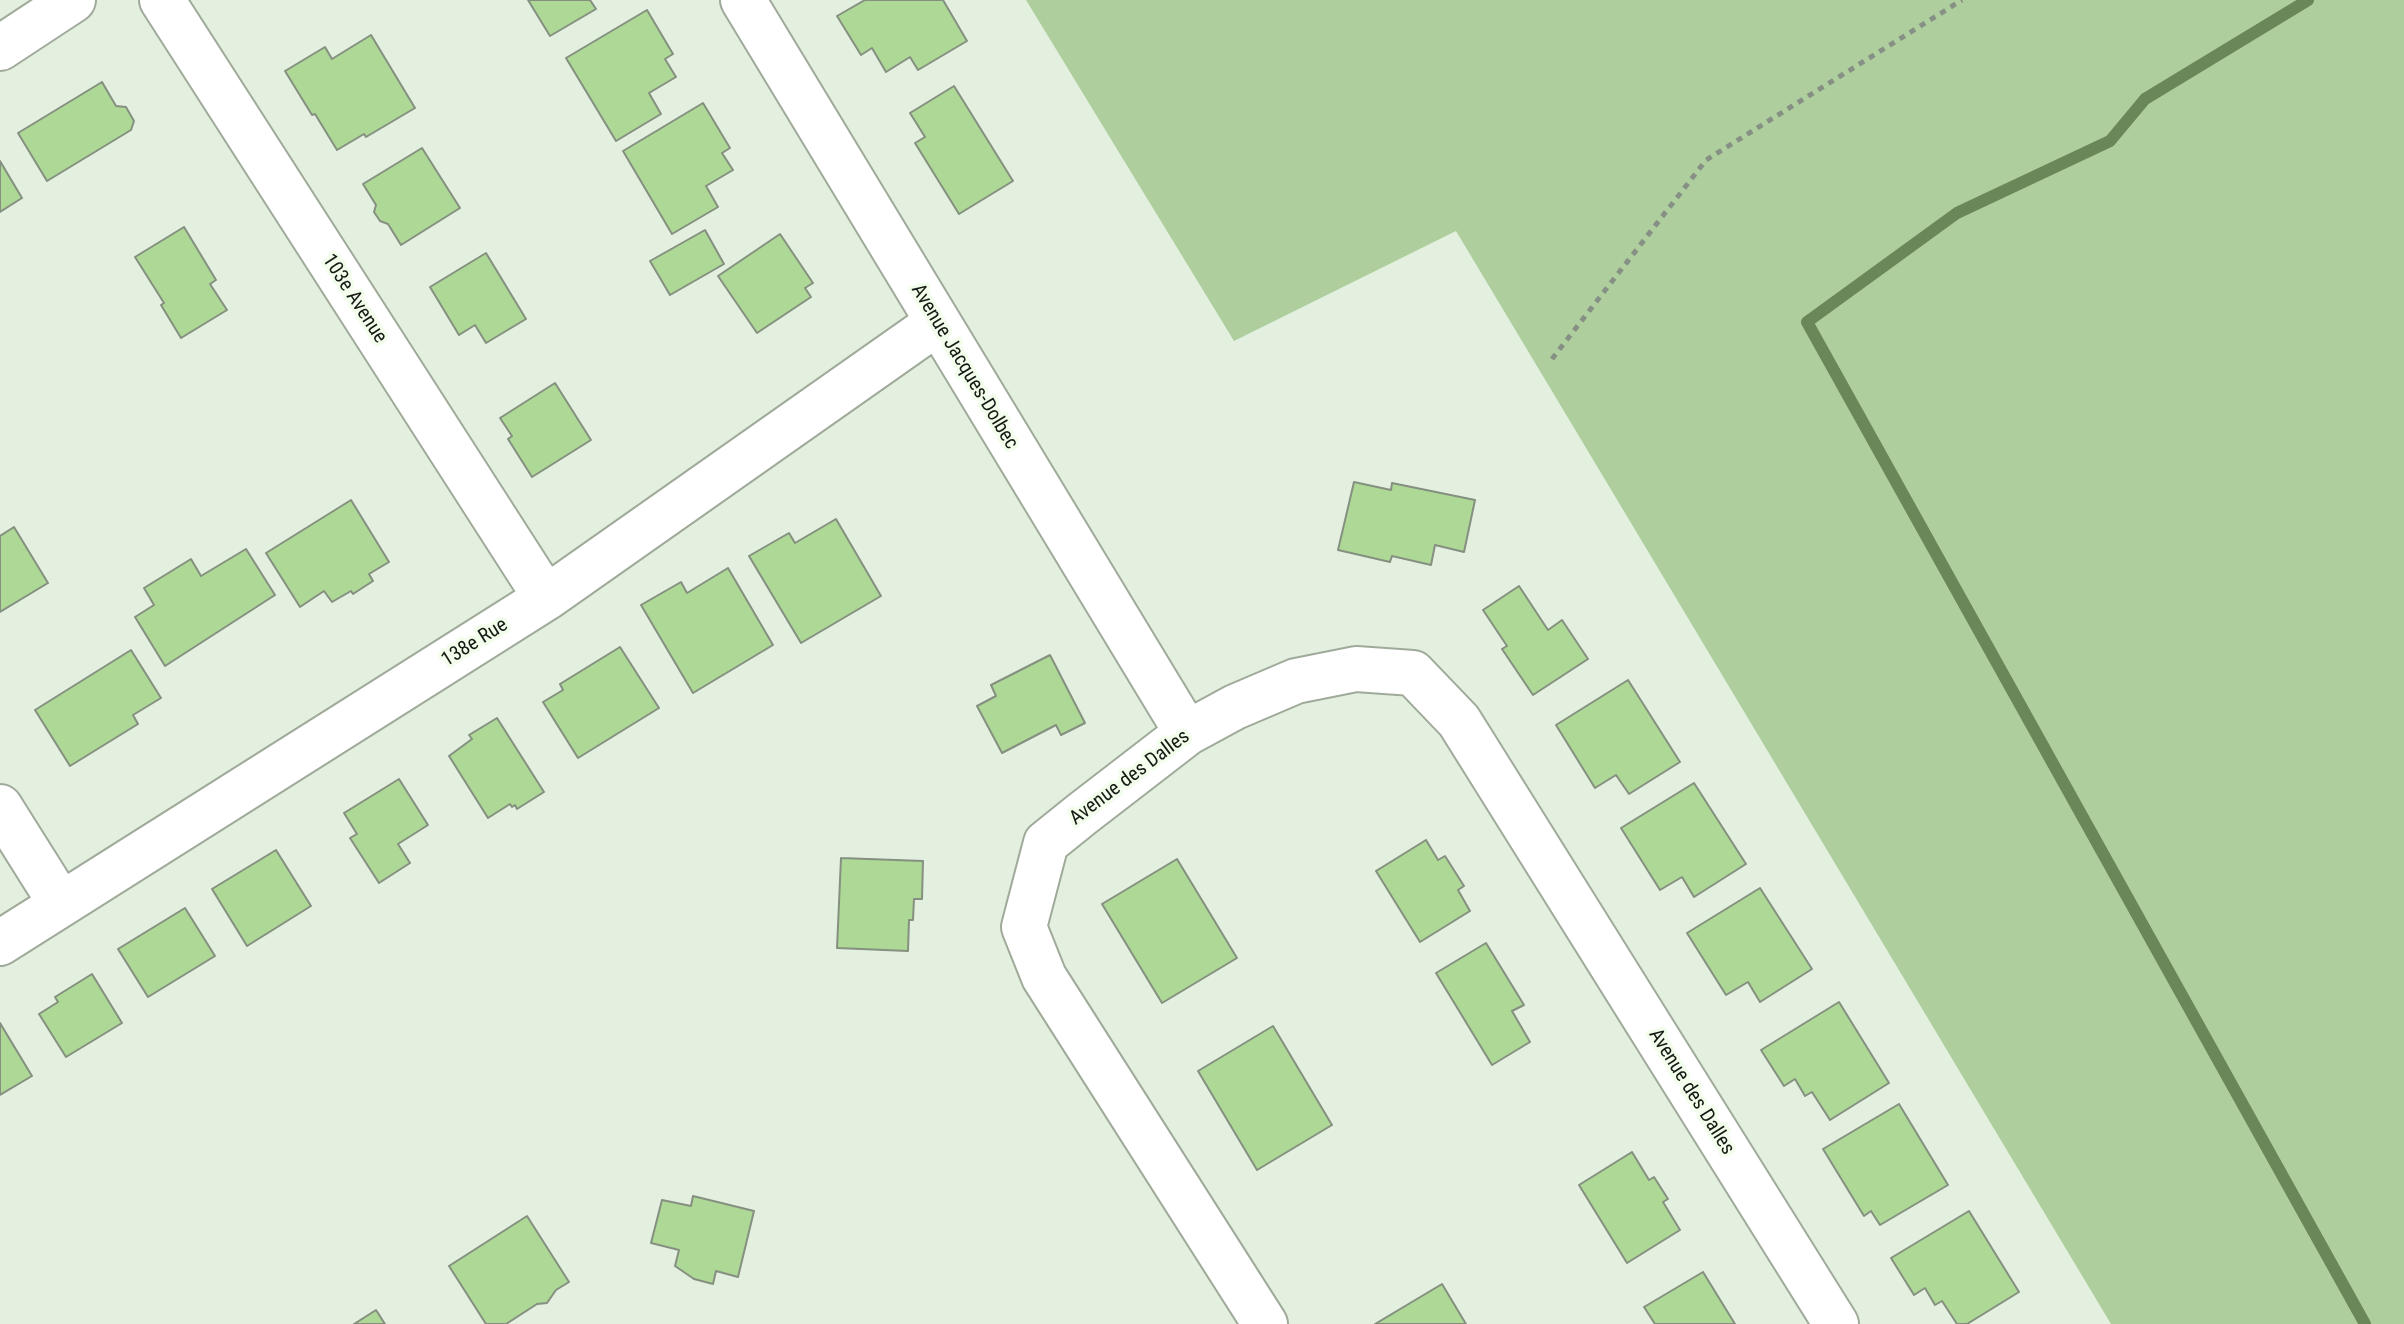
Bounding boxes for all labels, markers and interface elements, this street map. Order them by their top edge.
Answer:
street label: 103e Avenue [316,250,392,348]
street label: Avenue Jacques-Dolbec [905,280,1023,454]
street label: 138e Rue [438,613,512,673]
street label: Avenue des Dalles [1065,725,1195,831]
street label: Avenue des Dalles [1643,1025,1739,1159]

